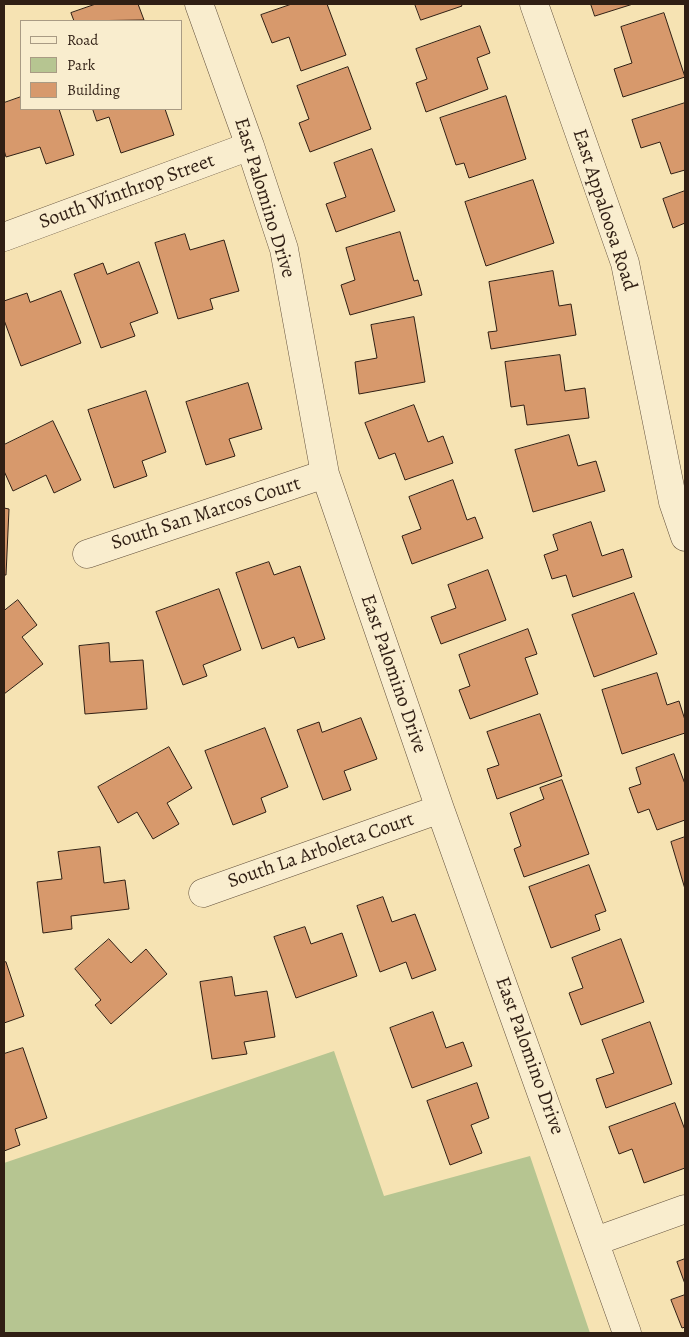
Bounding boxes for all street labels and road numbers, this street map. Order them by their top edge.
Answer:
street label: East Palomino Drive [228,115,300,281]
street label: East Appaloosa Road [567,126,641,294]
street label: South Winthrop Street [36,149,218,235]
street label: South San Marcos Court [108,472,304,556]
street label: East Palomino Drive [355,592,431,756]
street label: South La Arboleta Court [225,808,417,894]
street label: East Palomino Drive [489,974,569,1138]

